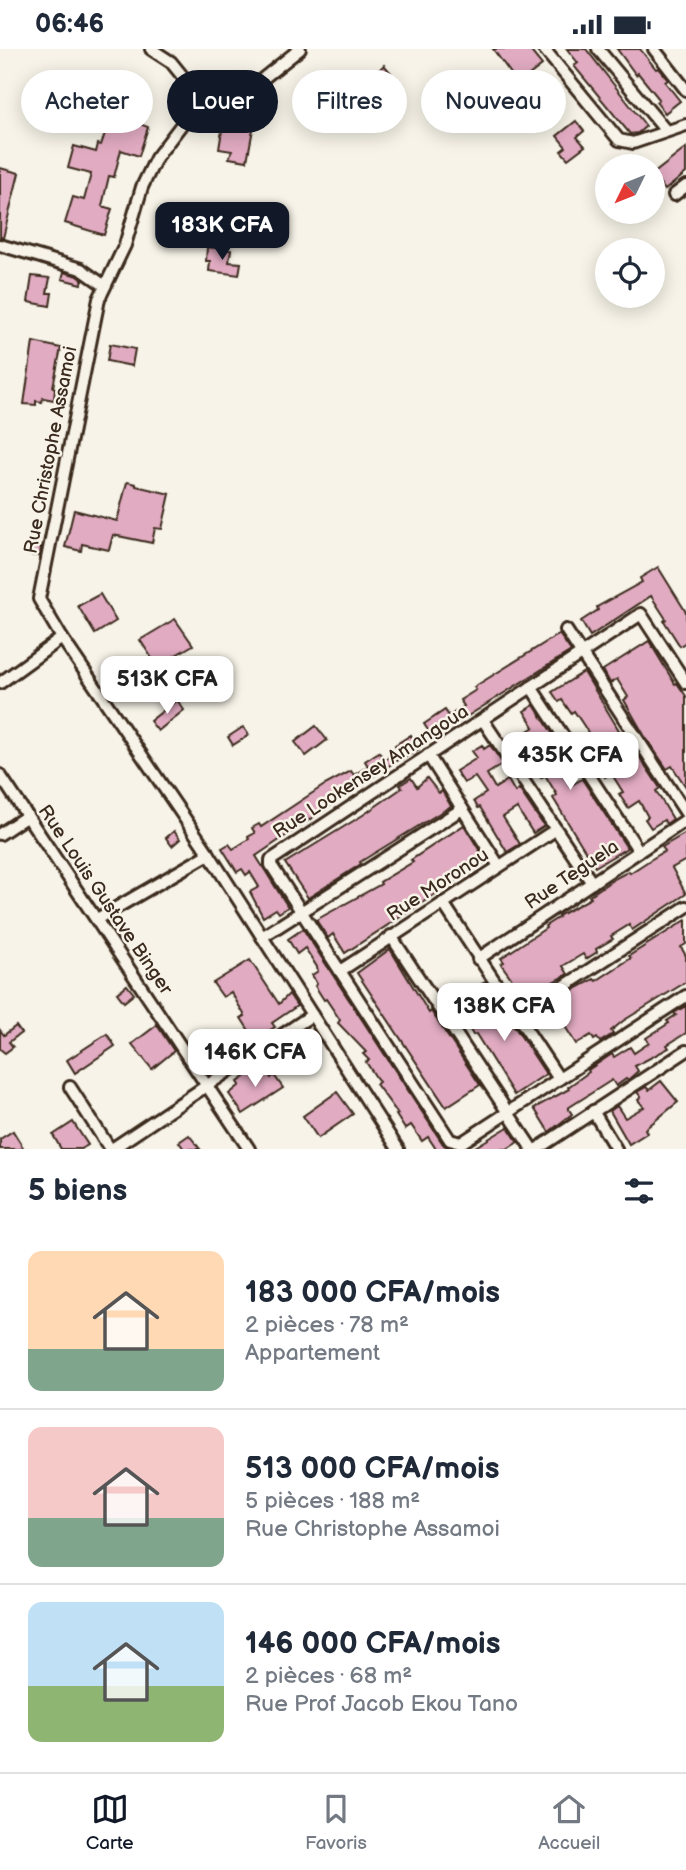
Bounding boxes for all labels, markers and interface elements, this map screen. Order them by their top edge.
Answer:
text: 06:46 [35,9,104,40]
chip: Acheter [21,70,153,133]
chip: Louer [167,70,278,133]
chip: Filtres [292,70,407,133]
chip: Nouveau [421,70,566,133]
north arrow [595,154,665,224]
map controls [595,154,665,308]
pin: 183K CFA [150,203,294,262]
text: 183K CFA [171,211,273,239]
button: locate [595,238,665,308]
street label: Rue Christophe Assamoi [20,344,82,556]
pin: 513K CFA [95,657,239,716]
text: 513K CFA [116,665,218,693]
street label: Rue Lookensey Amangoua [269,700,473,844]
pin: 435K CFA [498,733,642,792]
text: 435K CFA [518,741,622,769]
street label: Rue Louis Gustave Binger [33,801,178,1000]
street label: Rue Teguela [521,835,623,915]
street label: Rue Moronou [383,844,493,926]
pin: 138K CFA [432,983,576,1043]
text: 138K CFA [453,992,555,1020]
pin: 146K CFA [183,1030,327,1089]
text: 146K CFA [204,1038,306,1066]
icon: filters [620,1172,658,1210]
text: 5 biens [28,1173,127,1209]
text: 183 000 CFA/mois [245,1275,500,1311]
icon: home [84,1279,168,1363]
text: 2 pièces · 78 m² [245,1311,409,1339]
text: Appartement [245,1339,380,1367]
text: 513 000 CFA/mois [245,1451,499,1487]
icon: home [84,1455,168,1539]
text: 5 pièces · 188 m² [245,1487,420,1515]
text: Rue Christophe Assamoi [245,1515,500,1543]
text: 146 000 CFA/mois [245,1626,500,1662]
icon: home [84,1630,168,1714]
text: 2 pièces · 68 m² [245,1662,412,1690]
text: Rue Prof Jacob Ekou Tano [245,1690,518,1718]
tab: Carte [86,1790,134,1855]
tab: Favoris [305,1790,367,1855]
tab: Accueil [538,1790,600,1855]

